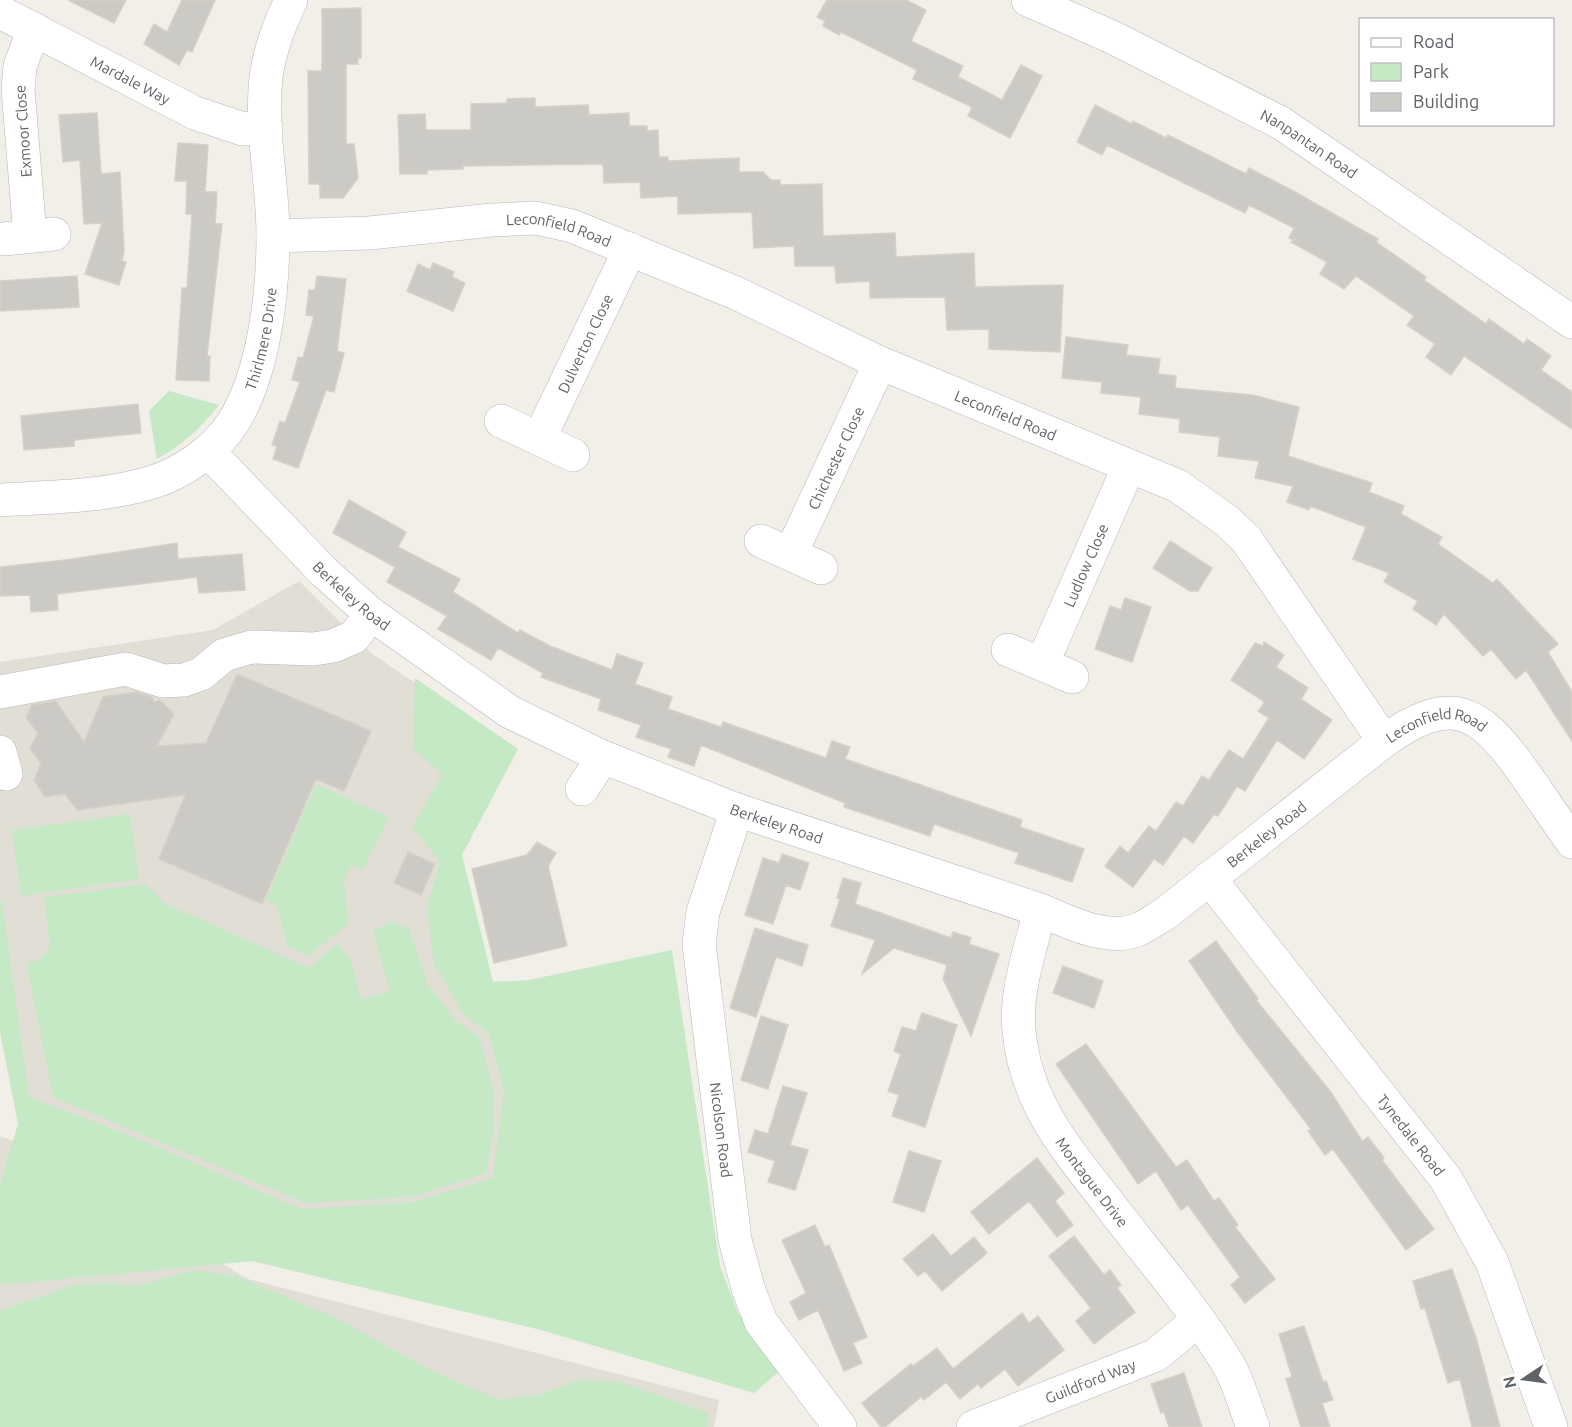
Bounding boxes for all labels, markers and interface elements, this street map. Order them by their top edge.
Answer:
legend [1359,18,1554,126]
text: Road [1413,31,1455,51]
street label: Mardale Way [88,52,173,107]
text: Park [1413,61,1449,81]
street label: Exmoor Close [11,84,35,178]
text: Building [1413,91,1479,111]
street label: Nanpantan Road [1258,106,1361,181]
street label: Leconfield Road [506,209,614,250]
street label: Thirlmere Drive [241,287,279,392]
street label: Dulverton Close [554,291,616,395]
street label: Leconfield Road [952,386,1059,443]
street label: Chichester Close [804,404,867,512]
street label: Ludlow Close [1060,521,1111,610]
street label: Berkeley Road [310,558,394,633]
street label: Leconfield Road [1382,704,1491,746]
street label: Berkeley Road [1223,797,1309,871]
street label: Berkeley Road [728,800,825,846]
street label: Nicolson Road [707,1081,736,1179]
street label: Tynedale Road [1374,1091,1449,1179]
street label: Montague Drive [1053,1134,1132,1230]
north arrow [1494,1349,1554,1409]
street label: Guildford Way [1043,1355,1138,1406]
text: N [1499,1375,1519,1390]

